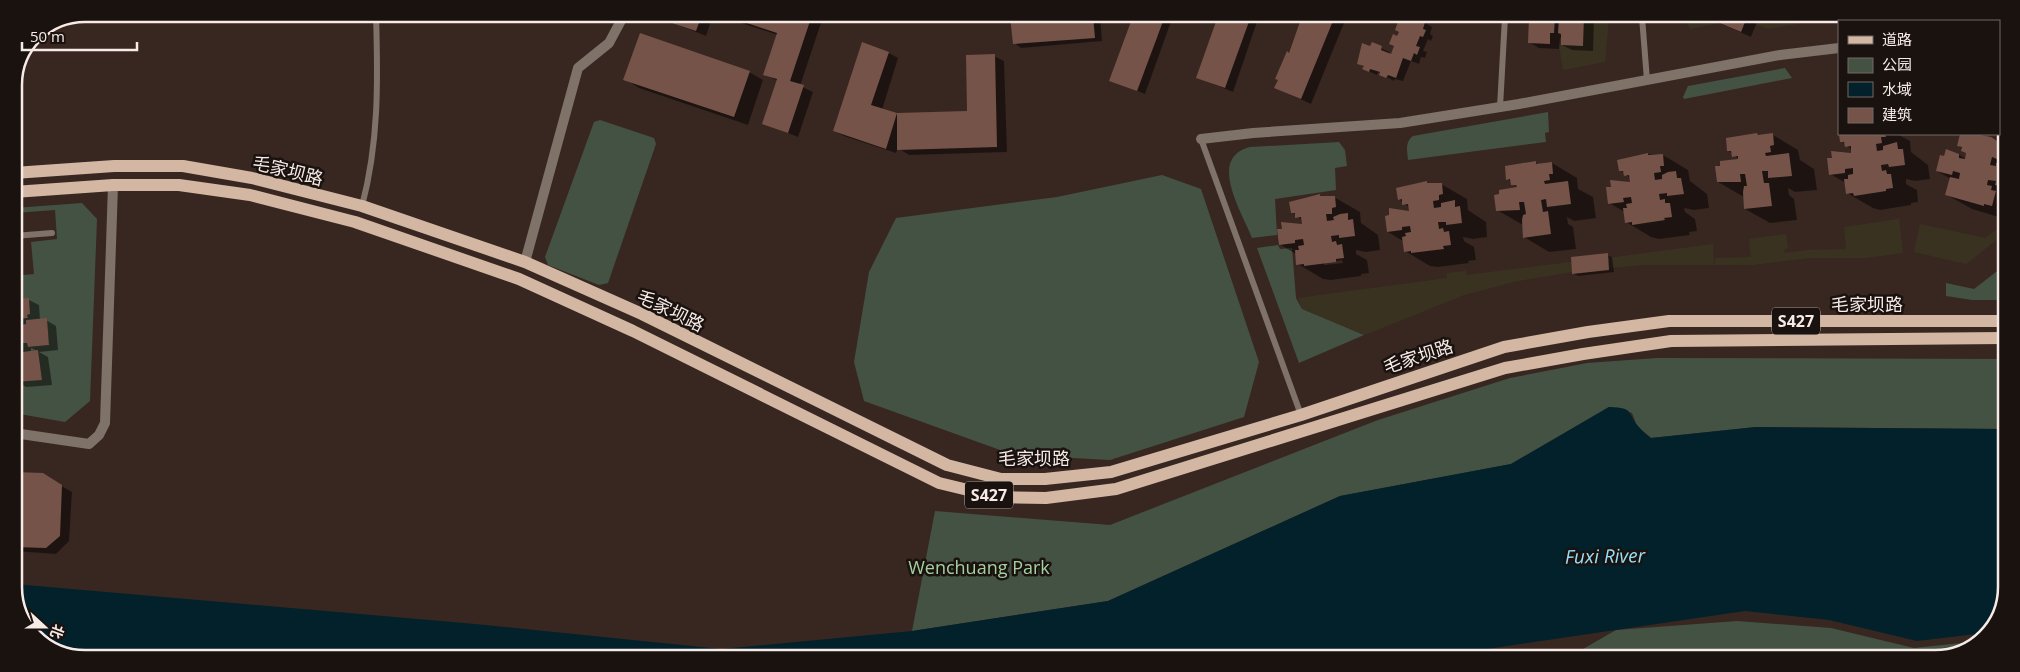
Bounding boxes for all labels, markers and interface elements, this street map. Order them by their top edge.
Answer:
scale bar [22,20,138,52]
legend [1838,20,2000,135]
text: 50 m [30,26,65,46]
text: 道路 [1882,29,1912,49]
text: 公园 [1882,54,1912,74]
text: 水域 [1882,79,1912,99]
text: 建筑 [1882,104,1912,124]
street label: 毛家坝路 [250,150,326,190]
street label: 毛家坝路 [633,283,709,337]
street label: 毛家坝路 [1831,292,1903,316]
road number: S427 [1772,308,1820,334]
street label: 毛家坝路 [1380,333,1456,379]
street label: 毛家坝路 [998,446,1070,470]
road number: S427 [965,482,1013,508]
water label: Fuxi River [1565,542,1647,570]
park label: Wenchuang Park [908,555,1050,579]
north arrow [20,602,70,652]
text: 北 [46,622,69,642]

